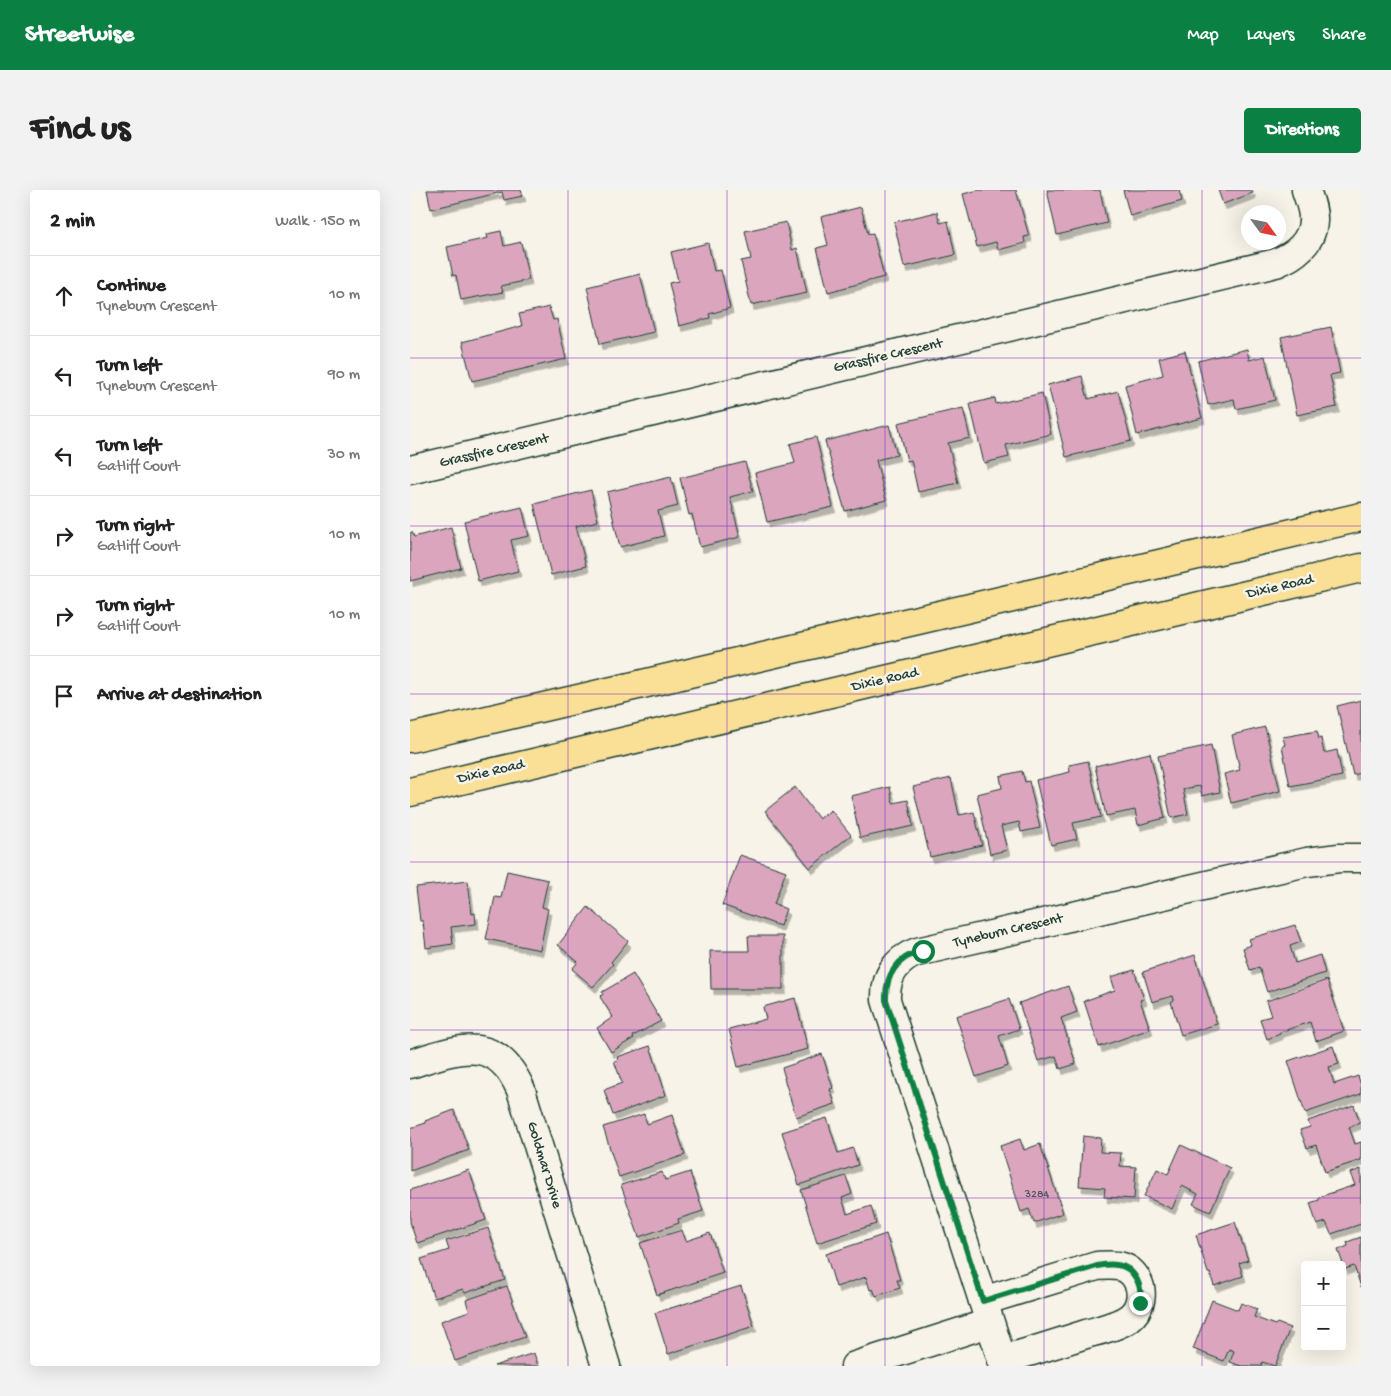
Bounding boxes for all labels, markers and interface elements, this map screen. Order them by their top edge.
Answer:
text: Streetwise [25,21,134,50]
text: Map [1187,25,1219,46]
text: Layers [1247,25,1294,46]
text: Share [1322,25,1366,46]
button: Directions [1244,108,1361,153]
text: Find us [30,110,130,151]
north arrow [1241,205,1286,250]
text: 2 min [50,210,95,235]
text: Walk · 150 m [275,213,360,232]
text: Continue [97,275,166,298]
icon: ahead [50,282,78,310]
text: 10 m [329,286,360,305]
text: Tyneburn Crescent [97,298,216,317]
street label: Grassfire Crescent [832,334,946,377]
text: Turn left [97,355,161,378]
icon: left [50,362,78,390]
text: 90 m [328,366,360,385]
text: Tyneburn Crescent [97,378,216,397]
street label: Grassfire Crescent [438,429,552,472]
text: Turn left [97,435,161,458]
icon: left [50,442,78,470]
text: 30 m [327,446,360,465]
text: Gatliff Court [97,458,180,477]
text: Turn right [97,515,173,538]
icon: right [50,522,78,550]
text: 10 m [329,526,360,545]
text: Gatliff Court [97,538,180,557]
street label: Dixie Road [1244,570,1316,604]
text: Turn right [97,595,173,618]
icon: right [50,602,78,630]
text: 10 m [329,606,360,625]
text: Gatliff Court [97,618,180,637]
street label: Dixie Road [849,663,921,697]
icon: arrive [50,682,78,710]
text: Arrive at destination [97,684,261,707]
street label: Dixie Road [455,755,527,789]
street label: Tyneburn Crescent [951,909,1066,953]
route start [912,940,935,963]
street label: Goldmar Drive [522,1119,566,1211]
house number: 3284 [1024,1188,1049,1202]
map controls [1301,1261,1346,1351]
button: + [1301,1261,1346,1306]
route end [1129,1292,1152,1315]
button: − [1301,1306,1346,1351]

